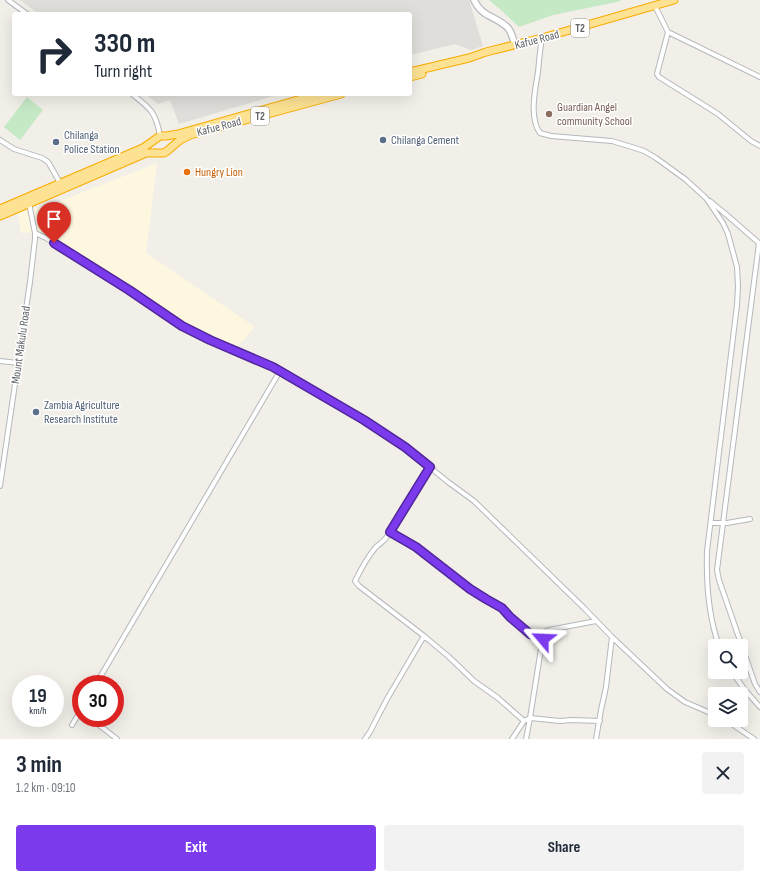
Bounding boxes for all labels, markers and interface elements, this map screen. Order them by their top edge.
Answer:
road number: T2 [571,19,589,37]
text: 330 m [94,27,155,60]
street label: Kafue Road [513,27,561,53]
icon: right [28,28,80,80]
text: Turn right [94,61,152,82]
place label: Guardian Angel community School [557,100,632,129]
road number: T2 [251,107,269,125]
marker: Guardian Angel community School [544,109,554,119]
street label: Kafue Road [195,114,243,140]
place label: Chilanga Police Station [64,128,120,157]
place label: Chilanga Cement [391,133,460,148]
marker: Chilanga Cement [378,135,388,145]
marker: Chilanga Police Station [51,137,61,147]
place label: Hungry Lion [195,165,243,180]
marker: Hungry Lion [182,167,192,177]
pin [37,202,71,243]
icon: arrive [43,208,65,230]
street label: Mount Makulu Road [8,305,34,385]
place label: Zambia Agriculture Research Institute [44,398,120,427]
marker: Zambia Agriculture Research Institute [31,407,41,417]
position arrow [522,618,564,660]
map controls [708,639,748,727]
button: search [708,639,748,679]
speed limit sign: 30 [72,675,124,727]
text: 19 [29,684,47,708]
button: layers [708,687,748,727]
text: km/h [29,705,47,717]
text: 3 min [16,750,62,779]
button: close [702,752,744,794]
text: 1.2 km · 09:10 [16,780,76,796]
button: Exit [16,825,376,871]
button: Share [384,825,744,871]

